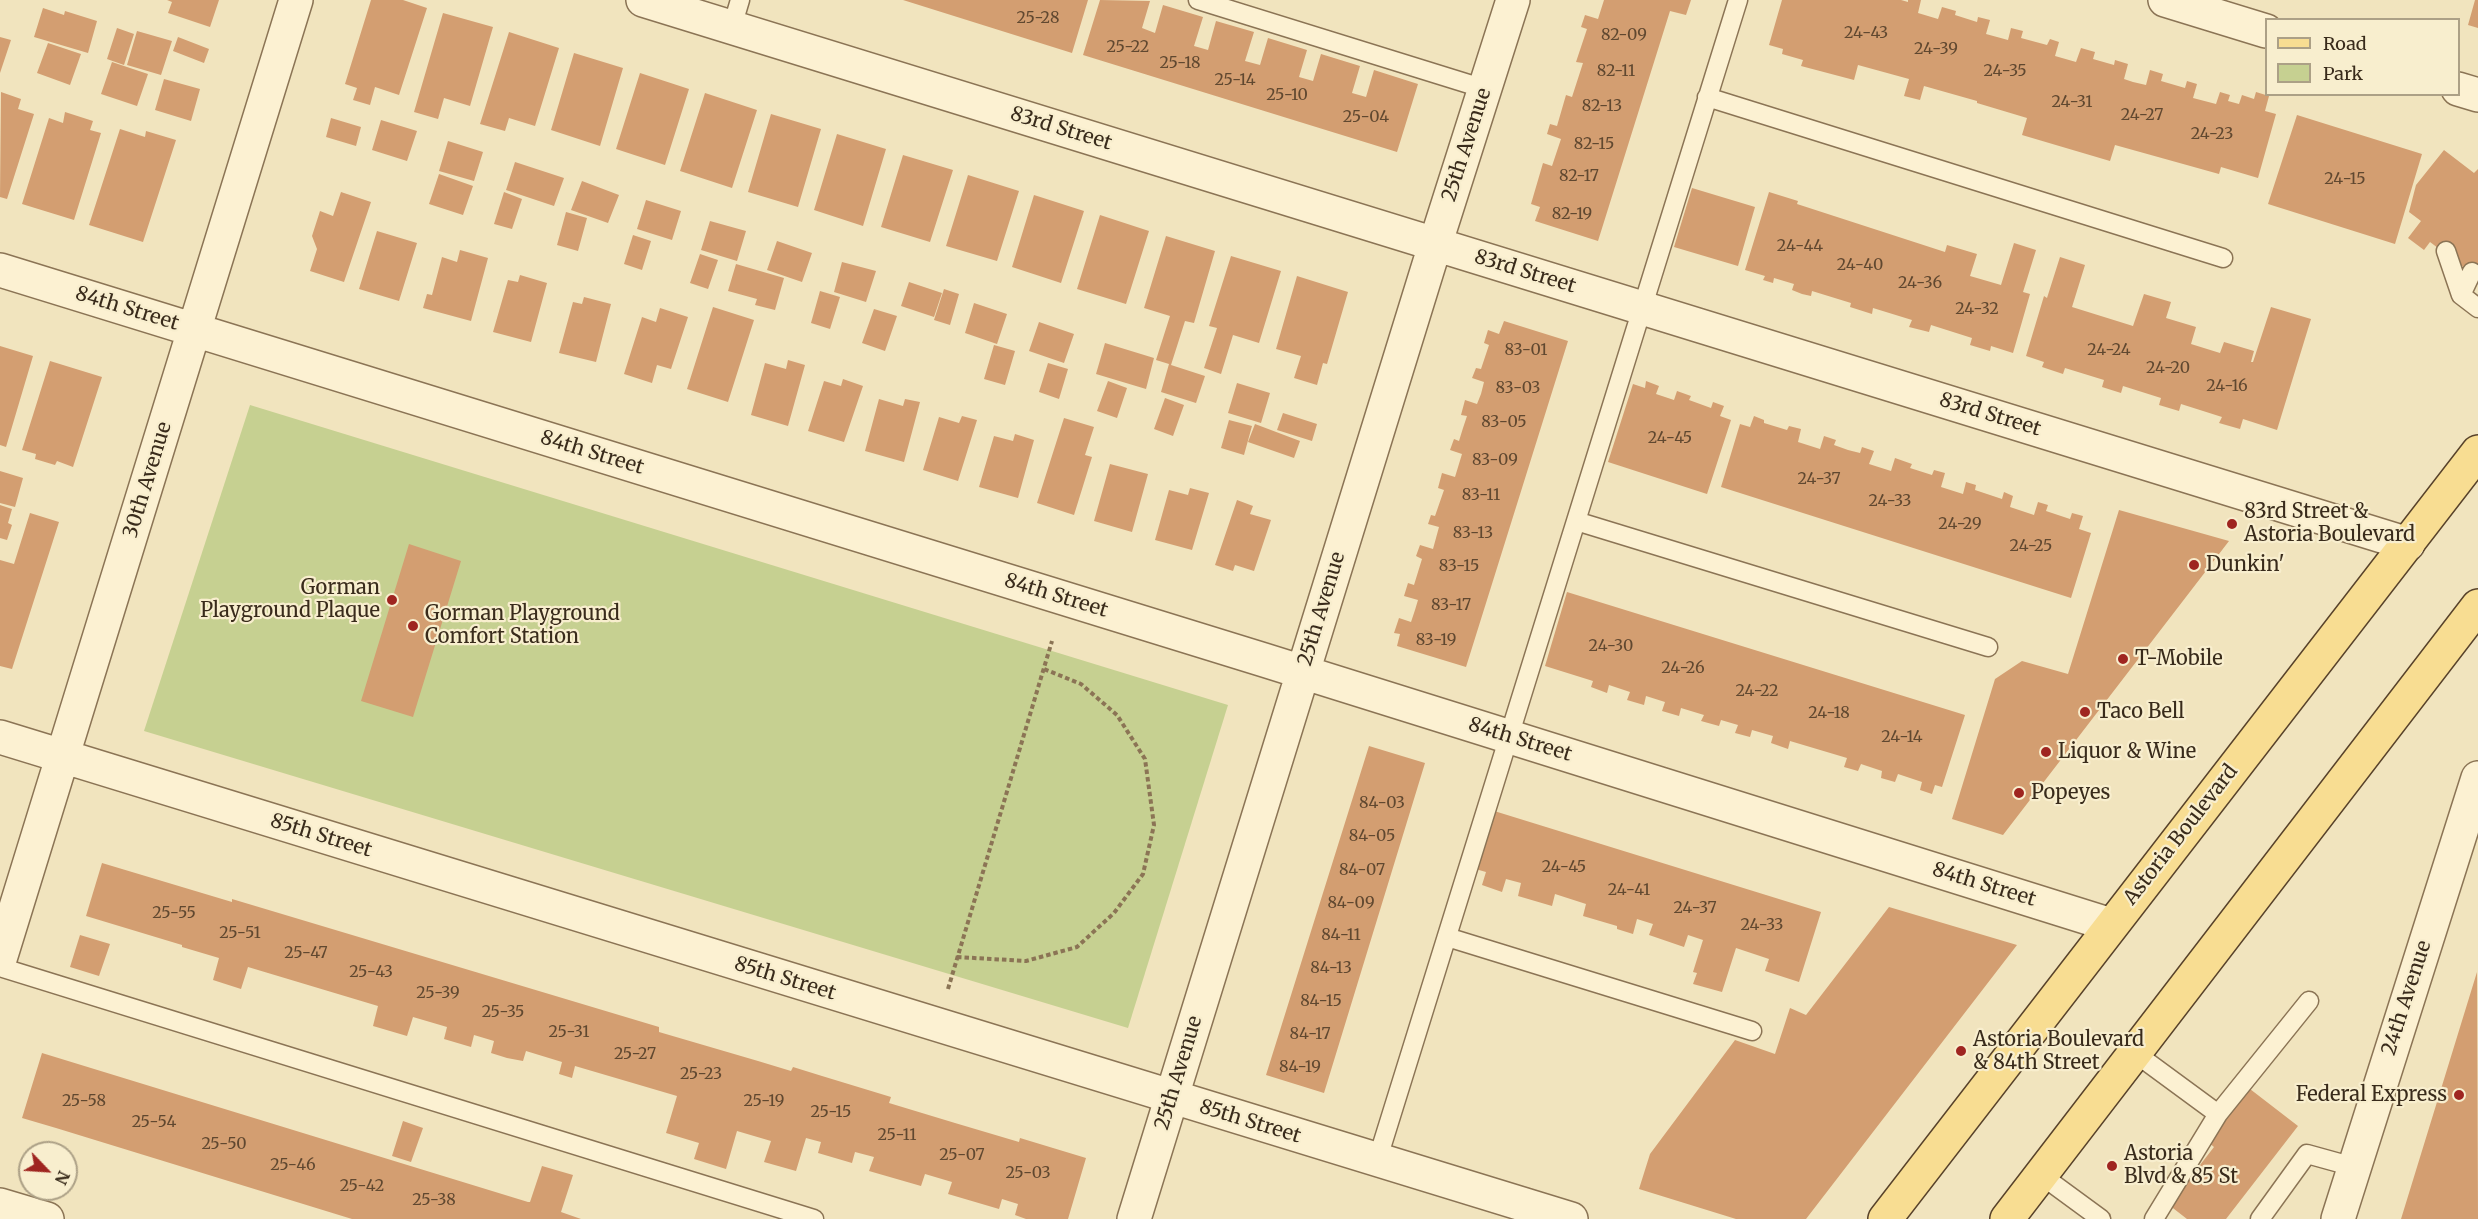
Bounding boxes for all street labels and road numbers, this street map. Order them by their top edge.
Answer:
street label: 25th Avenue [1437,85,1497,205]
street label: 83rd Street [1007,102,1115,156]
street label: 83rd Street [1471,245,1579,299]
street label: 84th Street [72,282,182,336]
street label: 83rd Street [1936,388,2044,442]
street label: 30th Avenue [119,419,177,541]
street label: 84th Street [537,426,647,480]
street label: 25th Avenue [1293,549,1351,669]
street label: 84th Street [1001,569,1111,623]
street label: 84th Street [1465,713,1575,767]
street label: Astoria Boulevard [2119,760,2243,910]
street label: 85th Street [267,809,375,863]
street label: 84th Street [1929,858,2039,912]
street label: 24th Avenue [2377,938,2437,1058]
street label: 85th Street [731,952,839,1006]
street label: 25th Avenue [1150,1013,1208,1133]
street label: 85th Street [1196,1095,1304,1149]

